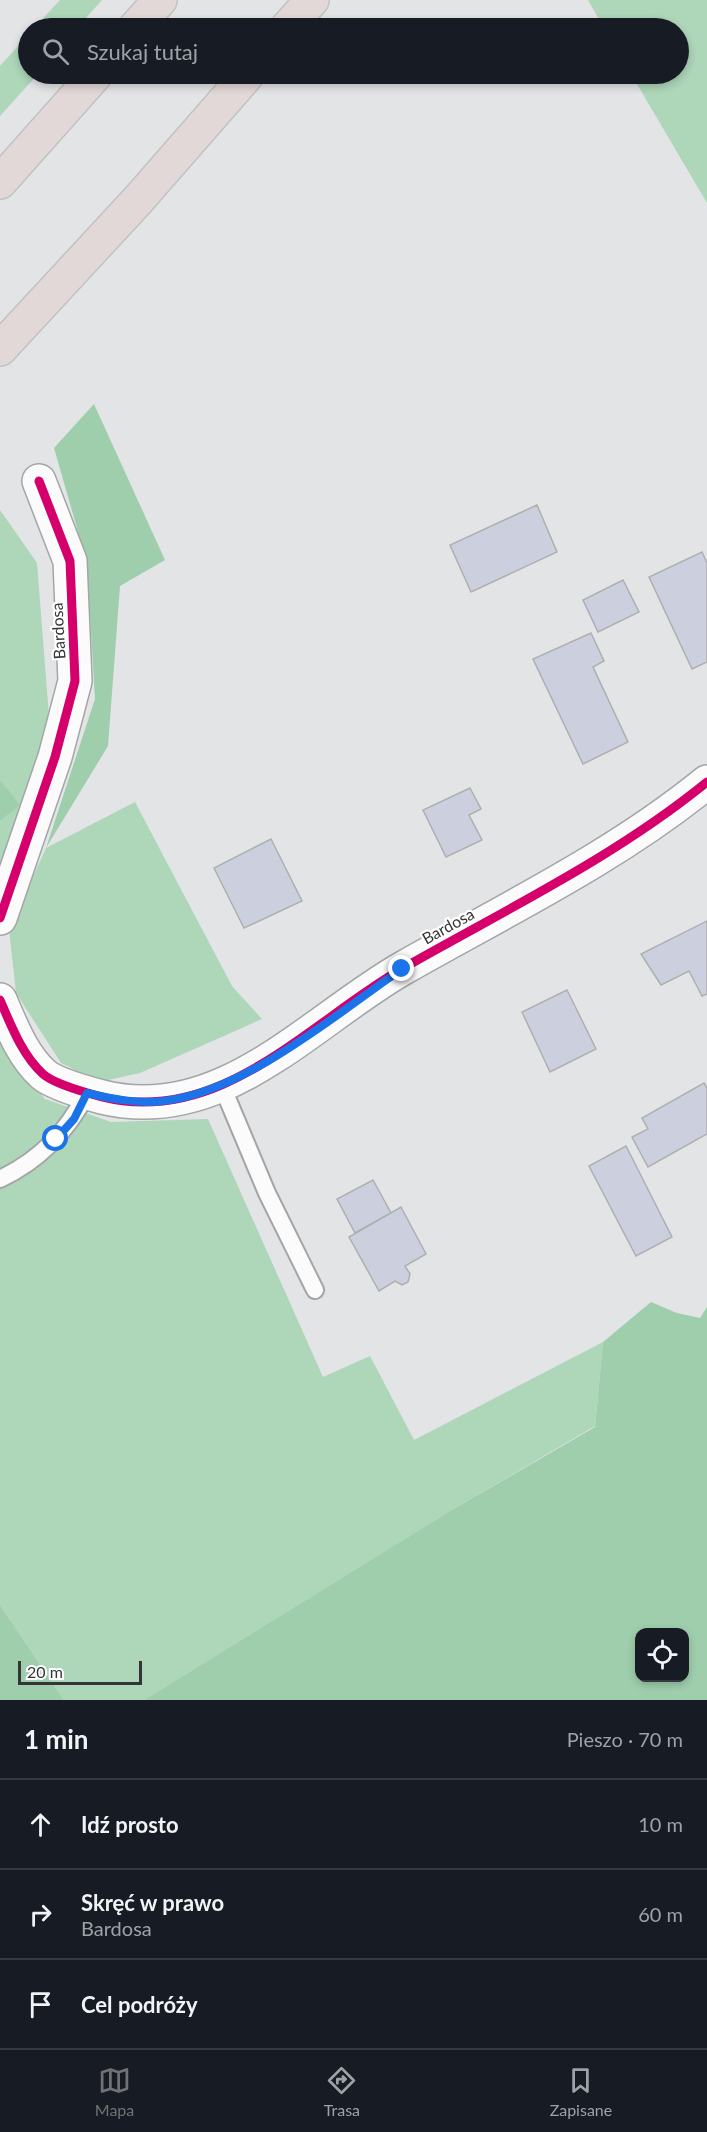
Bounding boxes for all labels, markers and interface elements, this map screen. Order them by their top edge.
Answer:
search box [18,18,689,84]
icon: search [39,35,72,68]
text: Szukaj tutaj [87,38,198,65]
street label: Bardosa [47,602,68,660]
street label: Bardosa [418,904,477,948]
route end [388,955,414,981]
route start [42,1125,68,1151]
map controls [635,1628,689,1682]
button: locate [635,1628,689,1682]
scale bar [18,1658,142,1686]
text: 20 m [27,1662,63,1681]
text: 1 min [24,1723,88,1755]
text: Pieszo · 70 m [567,1727,683,1751]
icon: ahead [24,1808,57,1841]
text: Idź prosto [81,1811,179,1838]
text: 10 m [638,1812,683,1836]
text: Skręć w prawo [81,1889,224,1916]
icon: right [24,1898,57,1931]
text: 60 m [638,1902,683,1926]
text: Bardosa [81,1916,152,1940]
icon: arrive [24,1988,57,2021]
text: Cel podróży [81,1991,198,2018]
tab: Mapa [95,2064,134,2119]
tab: Trasa [324,2064,360,2119]
tab: Zapisane [550,2064,612,2119]

